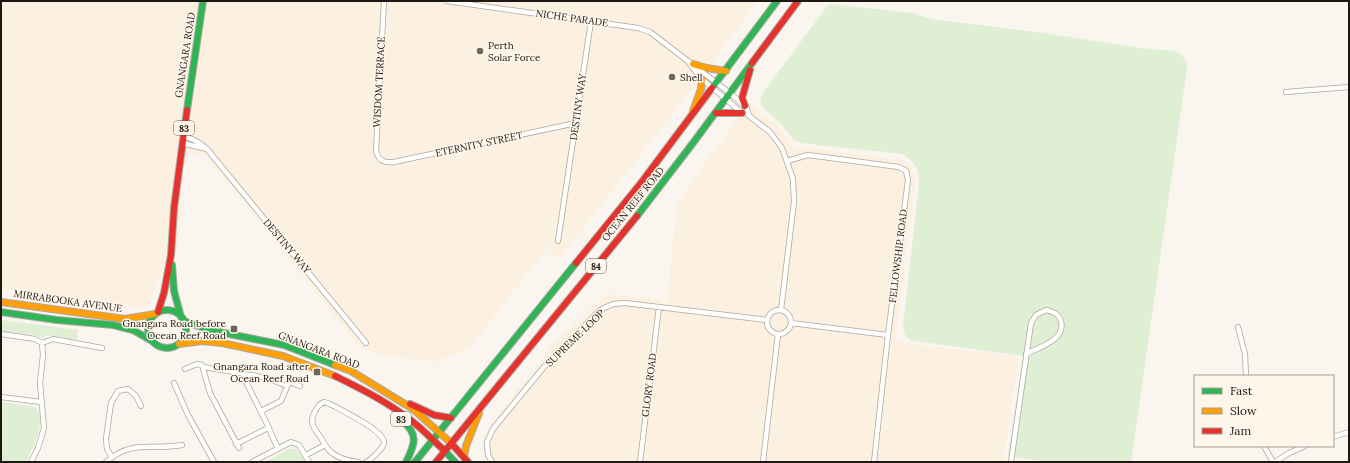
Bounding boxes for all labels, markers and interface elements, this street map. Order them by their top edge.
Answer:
street label: NICHE PARADE [535,6,609,30]
street label: GNANGARA ROAD [172,11,198,99]
street label: WISDOM TERRACE [370,36,388,128]
place label: Perth Solar Force [488,39,541,64]
marker: Perth Solar Force [475,46,485,56]
place label: Shell [680,71,703,84]
street label: DESTINY WAY [567,72,589,141]
marker: Shell [667,72,677,82]
road number: 83 [174,121,194,135]
street label: ETERNITY STREET [434,128,524,160]
street label: OCEAN REEF ROAD [599,164,667,244]
street label: FELLOWSHIP ROAD [886,208,910,304]
street label: DESTINY WAY [260,216,314,276]
road number: 84 [586,259,606,273]
street label: MIRRABOOKA AVENUE [13,287,123,315]
street label: SUPREME LOOP [543,307,607,369]
place label: Gnangara Road before Ocean Reef Road [122,317,227,342]
marker: Gnangara Road before Ocean Reef Road [229,324,239,334]
street label: GNANGARA ROAD [276,328,362,372]
street label: GLORY ROAD [639,352,659,418]
place label: Gnangara Road after Ocean Reef Road [213,360,310,385]
marker: Gnangara Road after Ocean Reef Road [312,367,322,377]
legend [1194,375,1334,447]
text: Fast [1230,383,1253,398]
text: Slow [1230,403,1257,418]
road number: 83 [391,412,411,426]
text: Jam [1229,423,1251,438]

